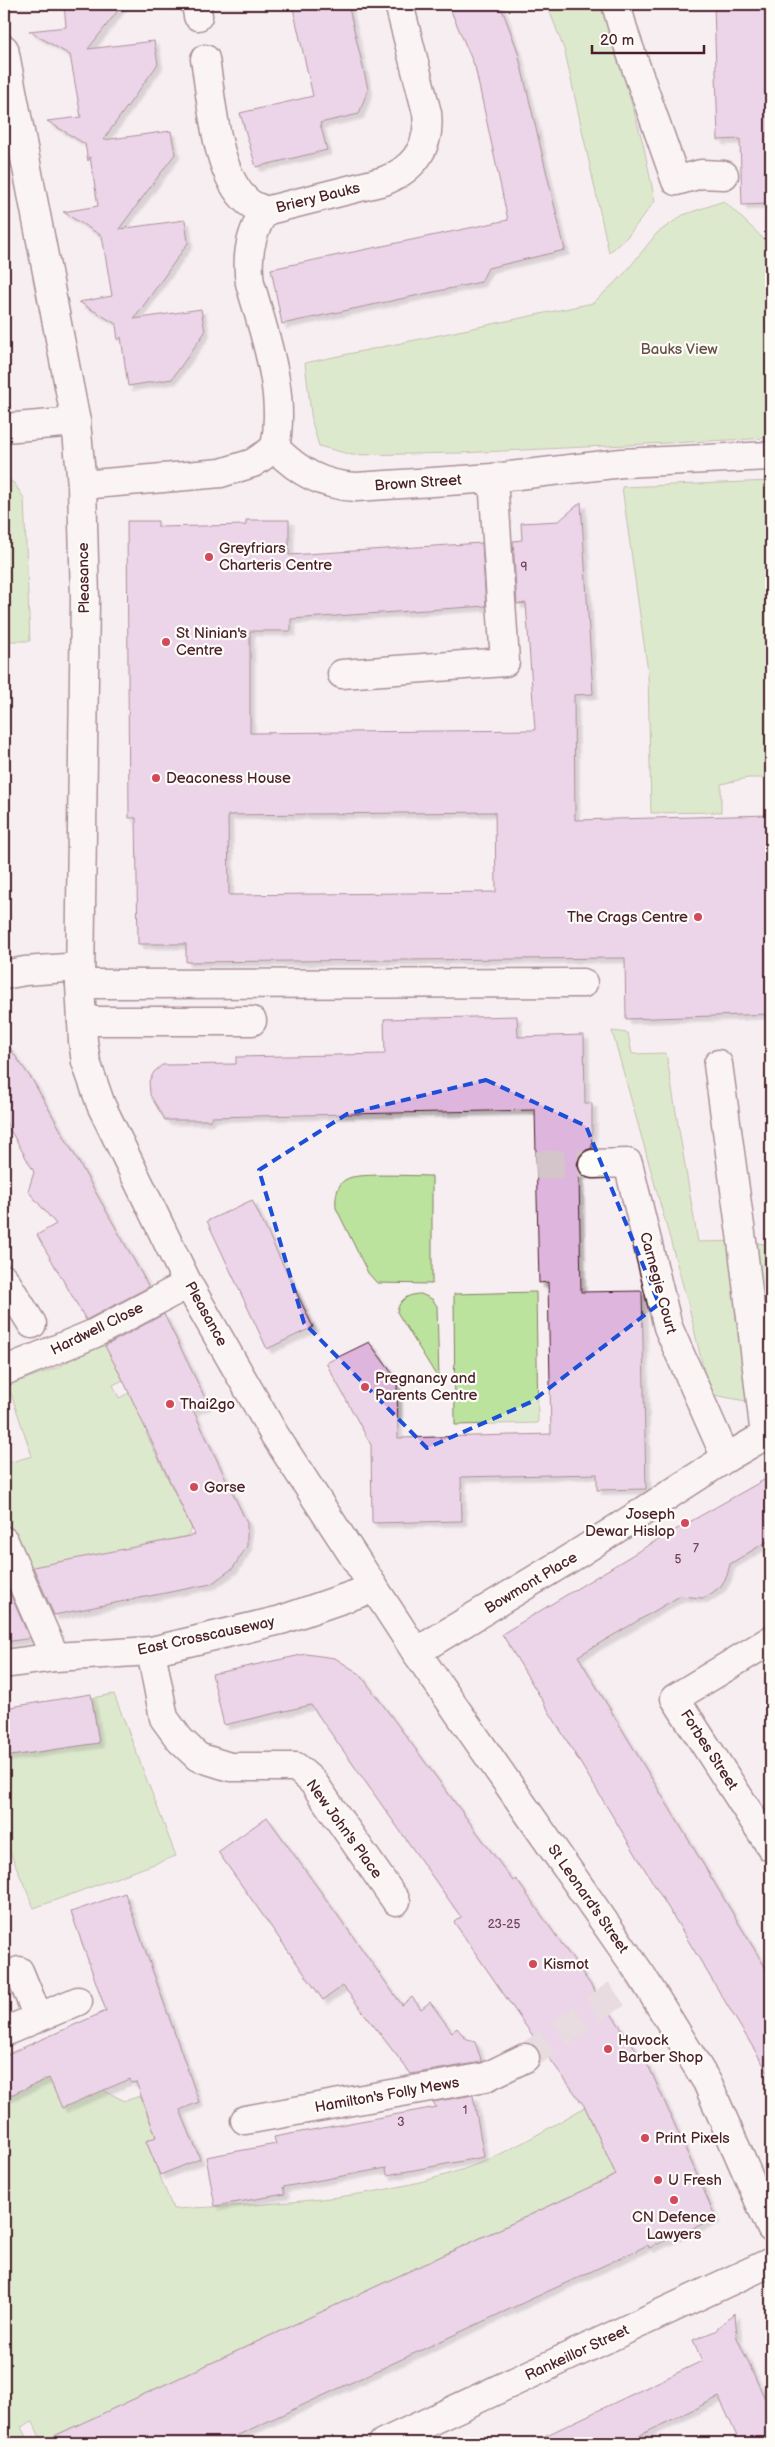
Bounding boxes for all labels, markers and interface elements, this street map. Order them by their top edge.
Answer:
scale bar [592,22,705,54]
text: 20 m [600,31,634,50]
street label: Briery Bauks [274,178,363,218]
park label: Bauks View [640,340,718,359]
street label: Brown Street [374,470,463,496]
place label: Greyfriars Charteris Centre [219,539,332,575]
street label: Pleasance [74,542,94,614]
marker: Greyfriars Charteris Centre [203,551,215,563]
house number: 9 [521,560,528,575]
place label: St Ninian's Centre [176,624,247,660]
marker: St Ninian's Centre [160,636,172,648]
place label: Deaconess House [166,769,291,788]
marker: Deaconess House [150,772,162,784]
place label: The Crags Centre [567,908,688,927]
marker: The Crags Centre [692,911,704,923]
street label: Carnegie Court [635,1230,681,1336]
street label: Pleasance [180,1278,232,1350]
street label: Hardwell Close [47,1298,147,1360]
place label: Pregnancy and Parents Centre [375,1369,477,1405]
marker: Pregnancy and Parents Centre [359,1381,371,1393]
place label: Thai2go [180,1395,235,1414]
marker: Thai2go [164,1398,176,1410]
place label: Gorse [204,1478,246,1497]
marker: Gorse [188,1481,200,1493]
place label: Joseph Dewar Hislop [585,1505,675,1541]
marker: Joseph Dewar Hislop [679,1517,691,1529]
house number: 7 [693,1541,699,1556]
street label: Bowmont Place [481,1548,581,1618]
house number: 5 [675,1552,682,1567]
street label: East Crosscauseway [136,1612,277,1660]
street label: Forbes Street [676,1706,742,1794]
street label: New John's Place [302,1776,386,1882]
street label: St Leonard's Street [543,1841,633,1957]
house number: 23-25 [488,1917,520,1932]
place label: Kismot [543,1955,589,1974]
marker: Kismot [527,1958,539,1970]
place label: Havock Barber Shop [618,2031,704,2067]
marker: Havock Barber Shop [602,2043,614,2055]
street label: Hamilton's Folly Mews [313,2073,461,2117]
house number: 1 [463,2103,467,2118]
house number: 3 [397,2115,405,2130]
place label: Print Pixels [655,2129,730,2148]
marker: Print Pixels [639,2132,651,2144]
place label: U Fresh [668,2171,722,2190]
marker: U Fresh [652,2174,664,2186]
marker: CN Defence Lawyers [668,2194,680,2206]
place label: CN Defence Lawyers [632,2208,716,2244]
street label: Rankeillor Street [522,2320,632,2385]

